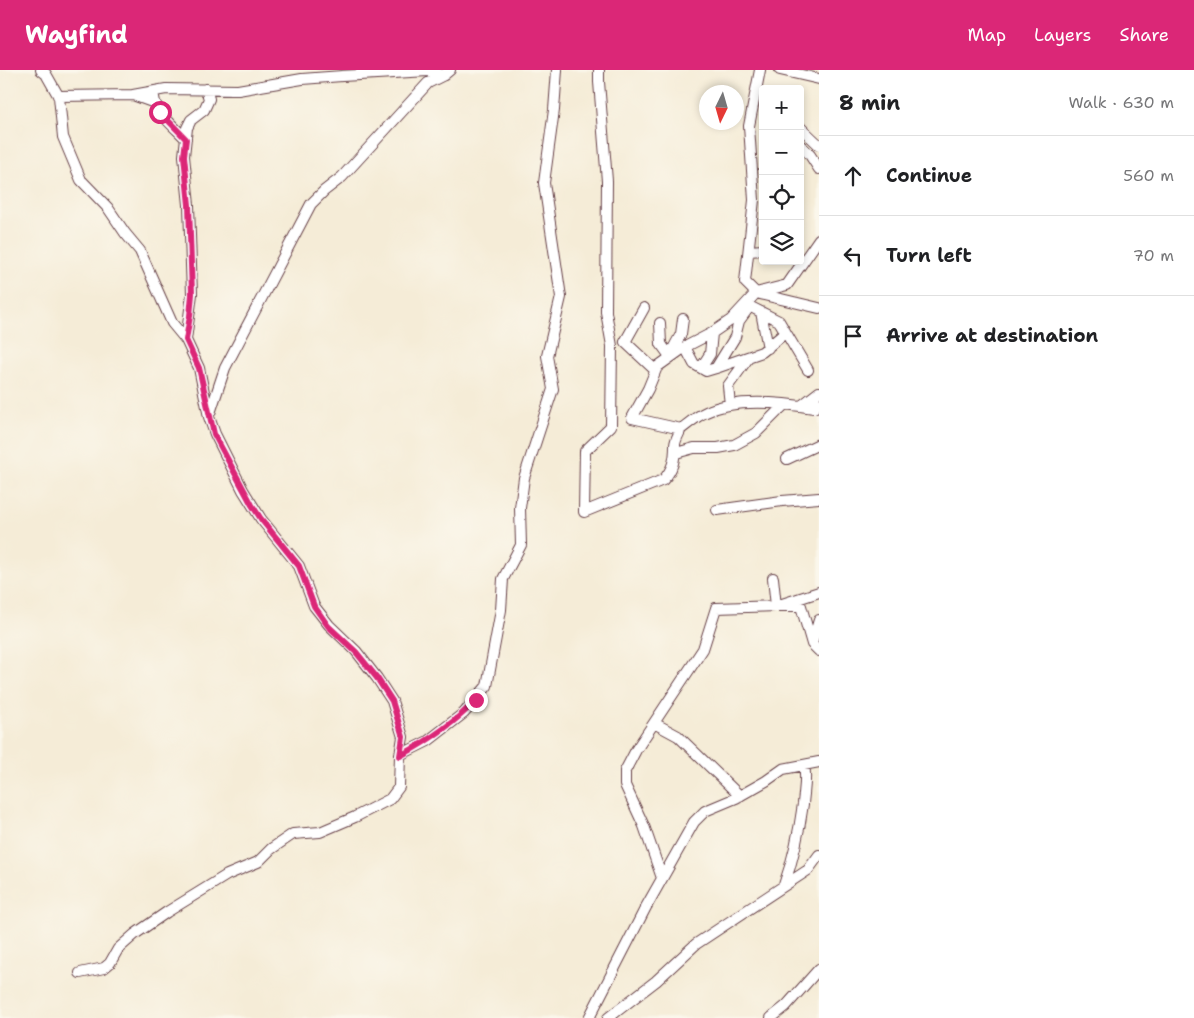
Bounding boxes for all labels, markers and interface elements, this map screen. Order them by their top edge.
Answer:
text: Wayfind [25,19,128,51]
text: Map [968,23,1006,47]
text: Layers [1034,23,1091,47]
text: Share [1119,23,1169,47]
north arrow [699,85,744,130]
map controls [759,85,804,265]
button: + [759,85,804,130]
text: 8 min [839,89,900,117]
text: Walk · 630 m [1068,92,1174,113]
route start [149,101,172,124]
button: − [759,130,804,175]
icon: ahead [839,162,867,190]
text: Continue [886,163,972,188]
text: 560 m [1123,165,1174,186]
button: locate [759,175,804,220]
button: layers [759,220,804,265]
icon: left [839,242,867,270]
text: Turn left [886,243,972,268]
text: 70 m [1133,245,1174,266]
icon: arrive [839,322,867,350]
text: Arrive at destination [886,323,1098,348]
route end [465,689,488,712]

